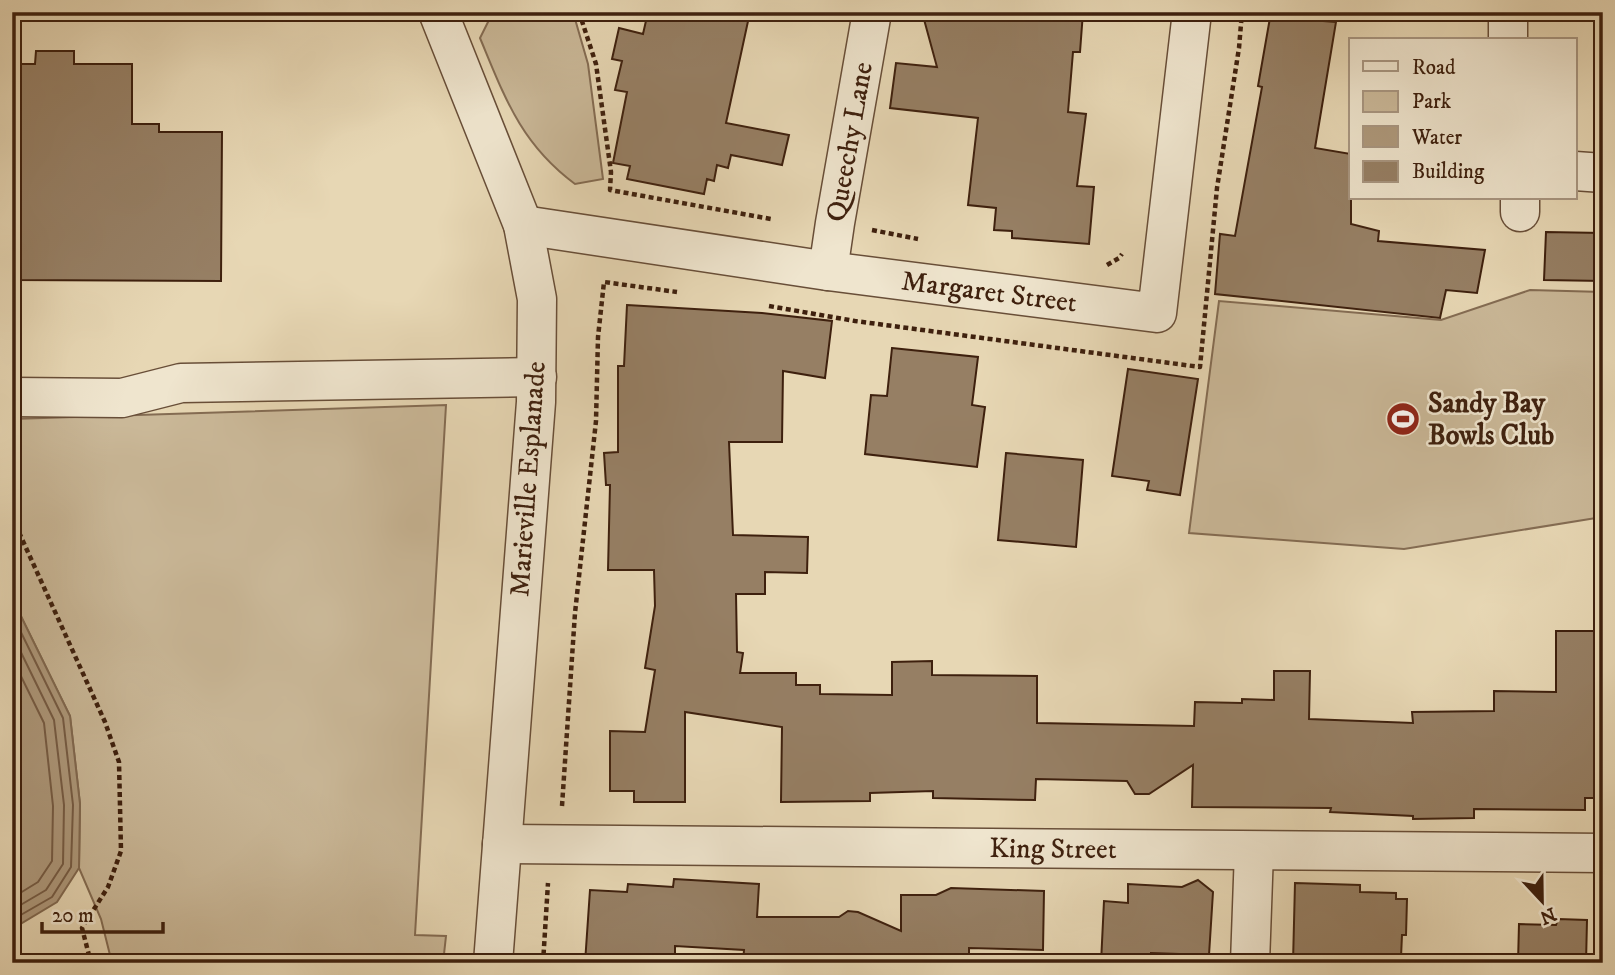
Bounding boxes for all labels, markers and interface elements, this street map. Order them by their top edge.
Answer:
legend [1349,38,1576,200]
text: Road [1412,55,1456,81]
street label: Queechy Lane [818,59,880,224]
text: Park [1412,89,1452,115]
text: Water [1411,125,1462,151]
text: Building [1412,159,1485,185]
street label: Margaret Street [899,263,1079,320]
street label: Marieville Esplanade [502,360,554,598]
place label: Sandy Bay Bowls Club [1428,386,1554,453]
sports icon: Sandy Bay Bowls Club [1384,400,1422,438]
street label: King Street [989,830,1117,867]
north arrow [1506,866,1576,936]
scale bar [42,891,163,935]
text: N [1536,902,1559,929]
text: 20 m [52,903,94,929]

